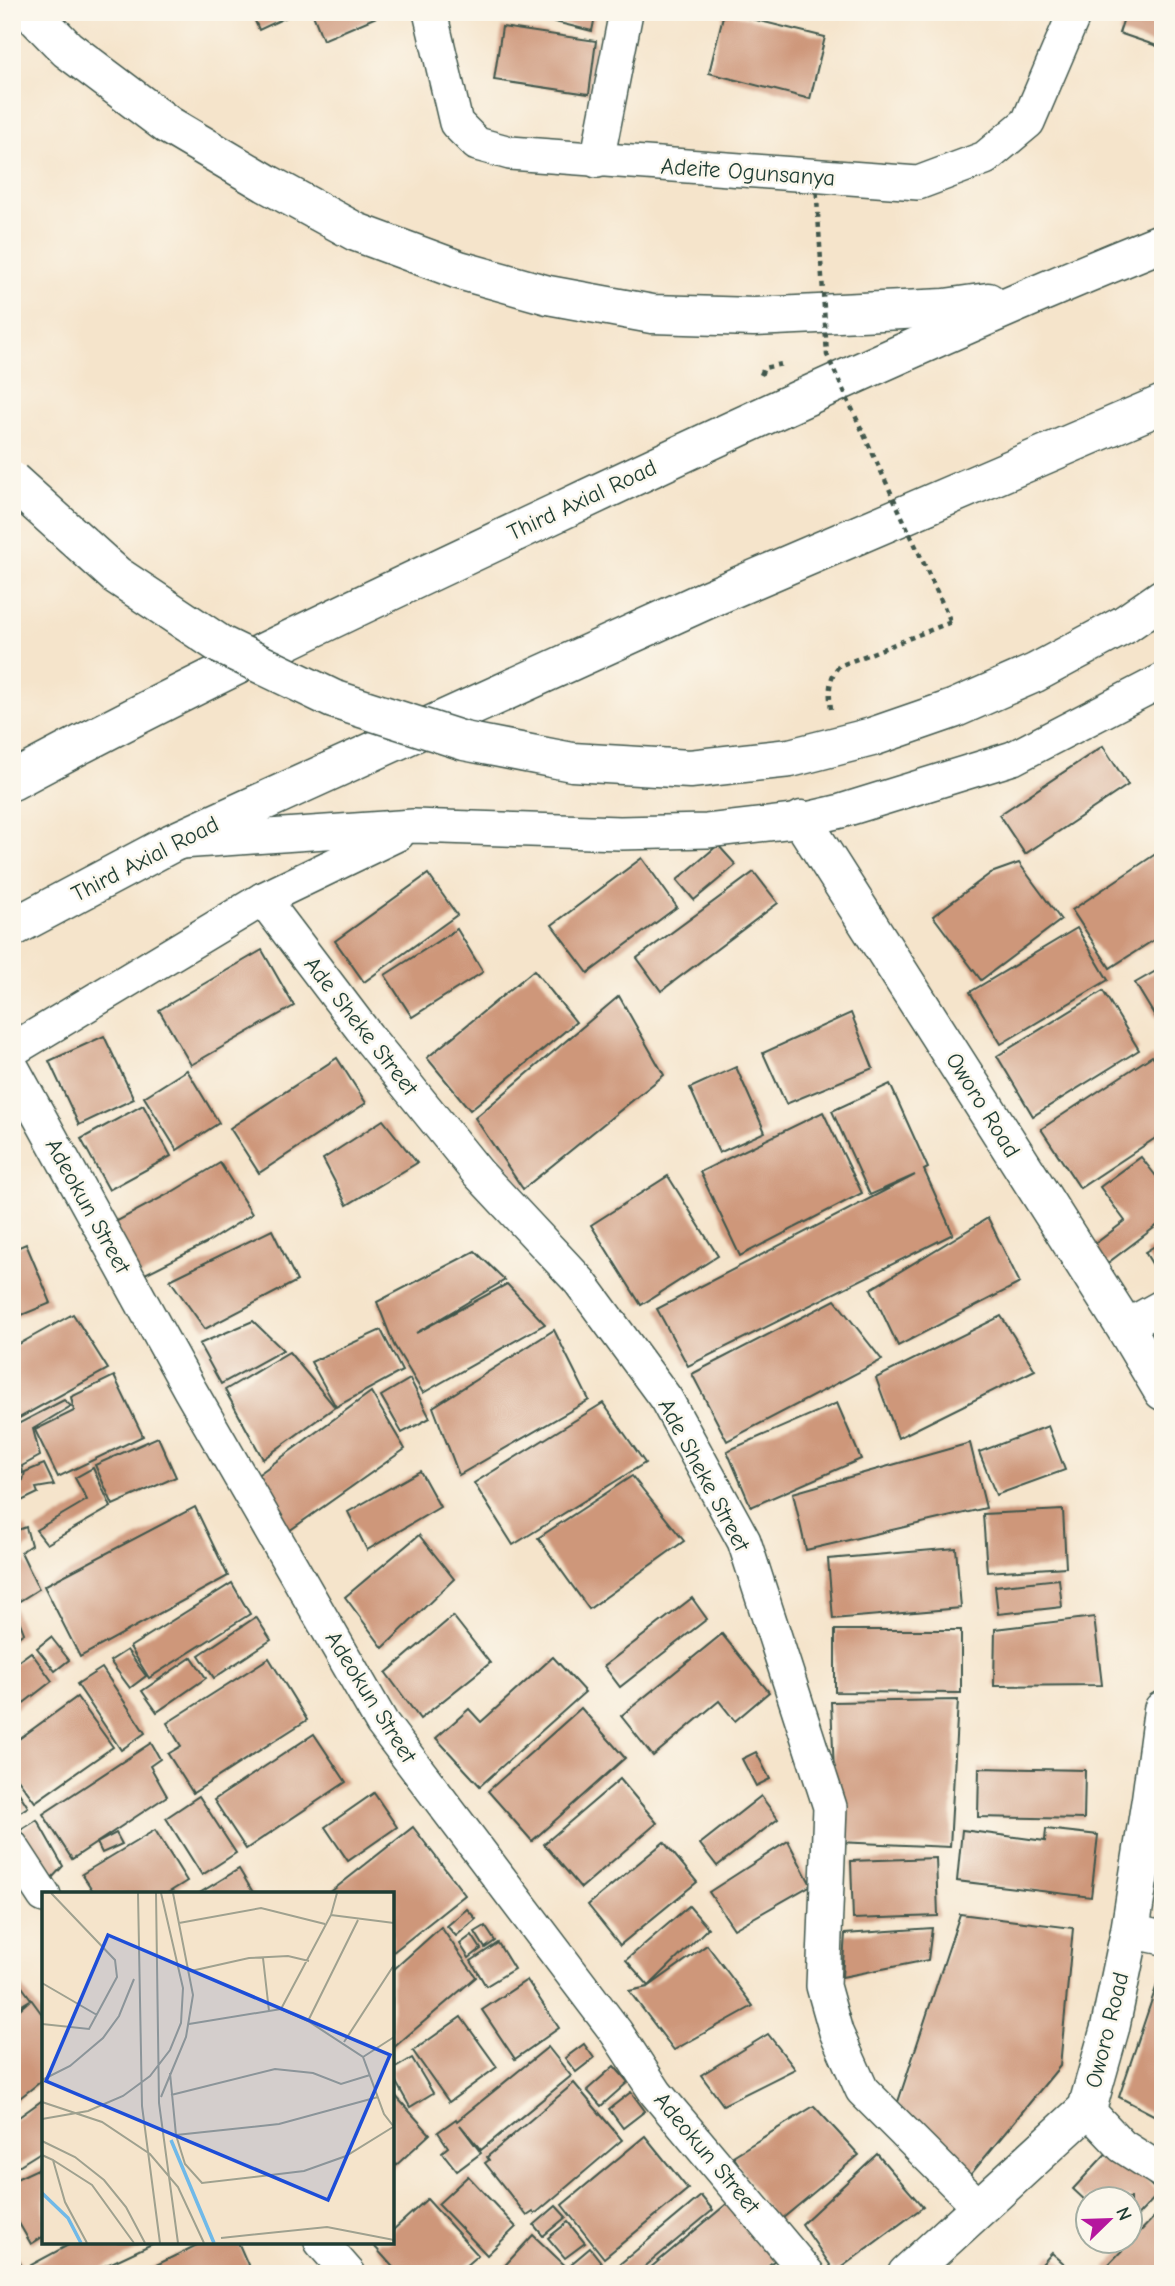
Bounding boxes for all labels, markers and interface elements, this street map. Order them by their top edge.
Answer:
street label: Adeite Ogunsanya [660,152,836,192]
street label: Third Axial Road [503,454,661,546]
street label: Third Axial Road [67,810,223,908]
street label: Ade Sheke Street [298,951,424,1102]
street label: Oworo Road [940,1048,1026,1162]
street label: Adeokun Street [40,1134,137,1279]
street label: Ade Sheke Street [652,1394,756,1557]
street label: Adeokun Street [320,1626,423,1769]
inset map [42,1892,394,2244]
street label: Oworo Road [1080,1969,1134,2091]
street label: Adeokun Street [648,2087,767,2220]
north arrow [1074,2184,1144,2254]
text: N [1111,2204,1136,2224]

